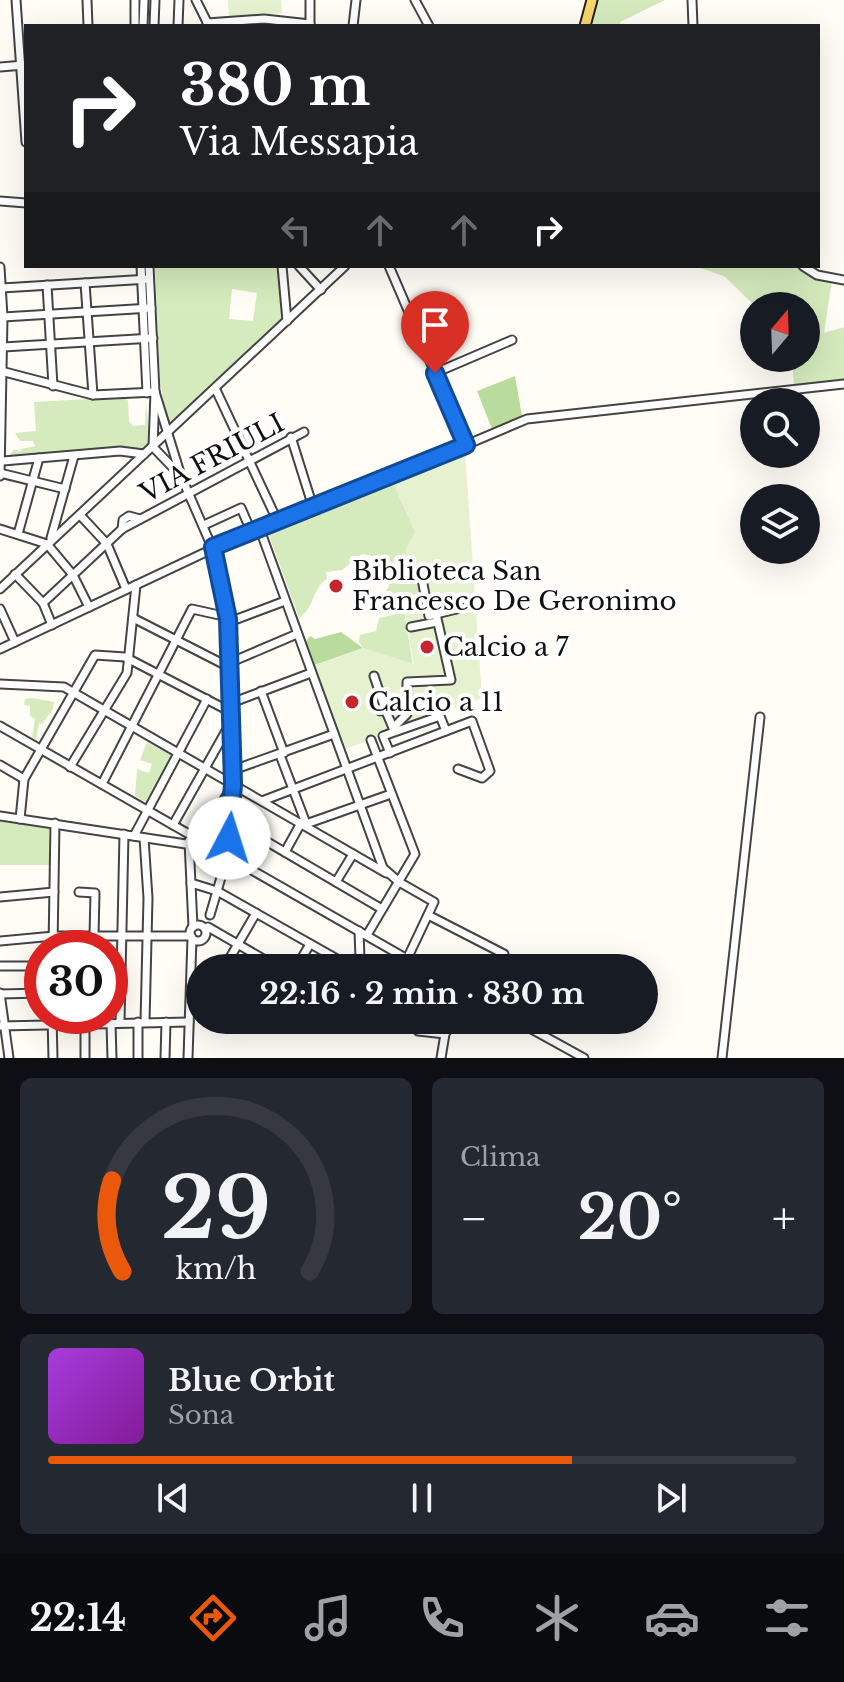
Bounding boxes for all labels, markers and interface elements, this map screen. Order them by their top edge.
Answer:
text: 380 m [180,51,370,120]
icon: right [48,56,152,160]
text: Via Messapia [180,120,418,165]
icon: left [274,208,318,252]
icon: ahead [358,208,402,252]
icon: ahead [442,208,486,252]
icon: right [526,208,570,252]
pin [401,291,469,373]
north arrow [740,292,820,372]
map controls [740,292,820,564]
icon: arrive [413,303,457,347]
button: search [740,388,820,468]
street label: VIA FRIULI [134,407,289,510]
button: layers [740,484,820,564]
place label: Biblioteca San Francesco De Geronimo [352,555,677,617]
marker: Biblioteca San Francesco De Geronimo [327,577,345,595]
place label: Calcio a 7 [443,631,570,663]
marker: Calcio a 7 [418,638,436,656]
place label: Calcio a 11 [368,686,504,718]
marker: Calcio a 11 [343,693,361,711]
position arrow [187,796,271,880]
speed limit sign: 30 [24,930,128,1034]
text: 22:16 · 2 min · 830 m [260,975,584,1012]
text: Clima [460,1141,540,1173]
text: 29 [161,1157,271,1260]
text: 20° [578,1181,682,1255]
text: − [460,1191,488,1246]
text: + [772,1191,796,1246]
text: km/h [175,1251,257,1287]
text: Blue Orbit [168,1362,335,1399]
text: Sona [168,1399,234,1431]
icon: previous [151,1476,195,1520]
icon: pause [400,1476,444,1520]
icon: next [649,1476,693,1520]
icon: directions [185,1590,241,1646]
icon: music [300,1590,356,1646]
icon: phone [414,1590,470,1646]
icon: climate [529,1590,585,1646]
icon: car [644,1590,700,1646]
icon: filters [759,1590,815,1646]
text: 22:14 [29,1596,126,1641]

